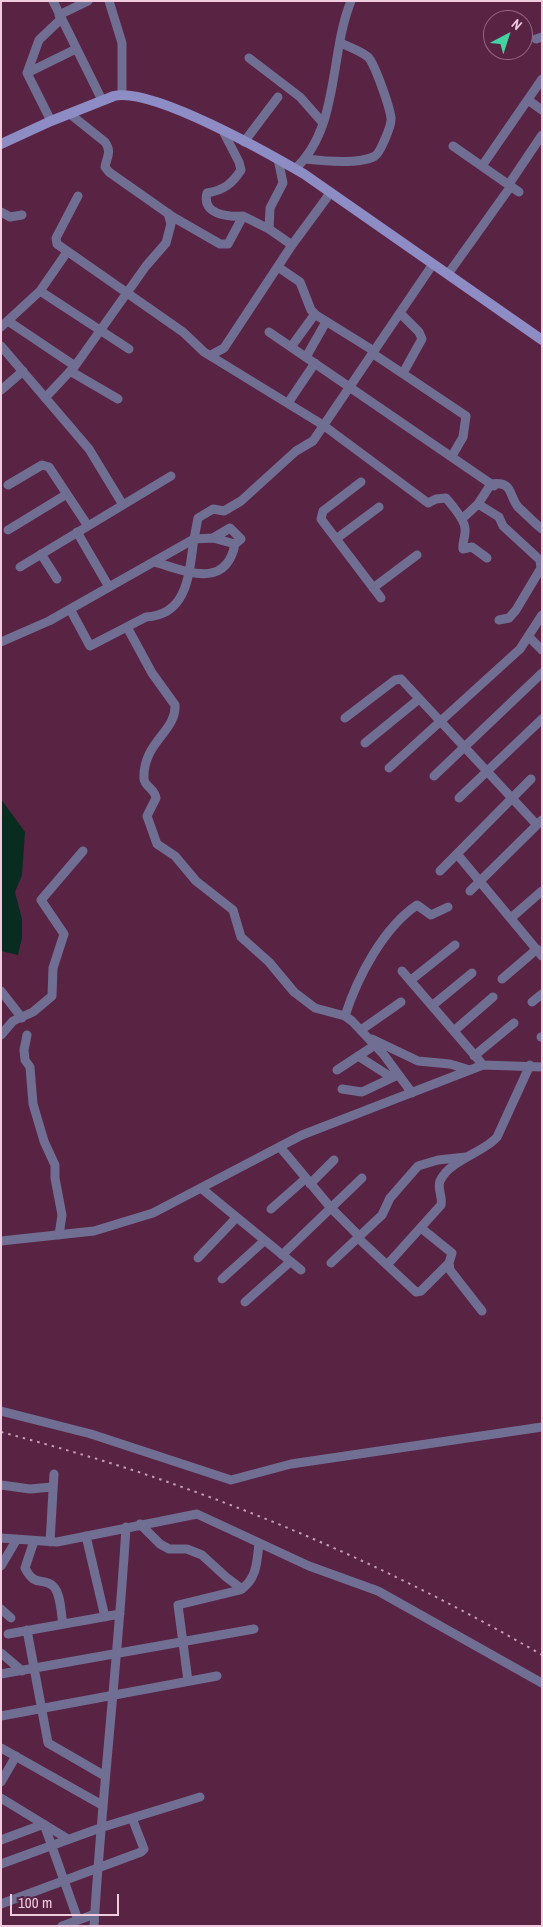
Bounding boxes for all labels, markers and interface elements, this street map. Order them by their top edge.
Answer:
north arrow [483,10,533,60]
text: N [508,15,526,34]
scale bar [12,1884,121,1916]
text: 100 m [18,1892,52,1913]

